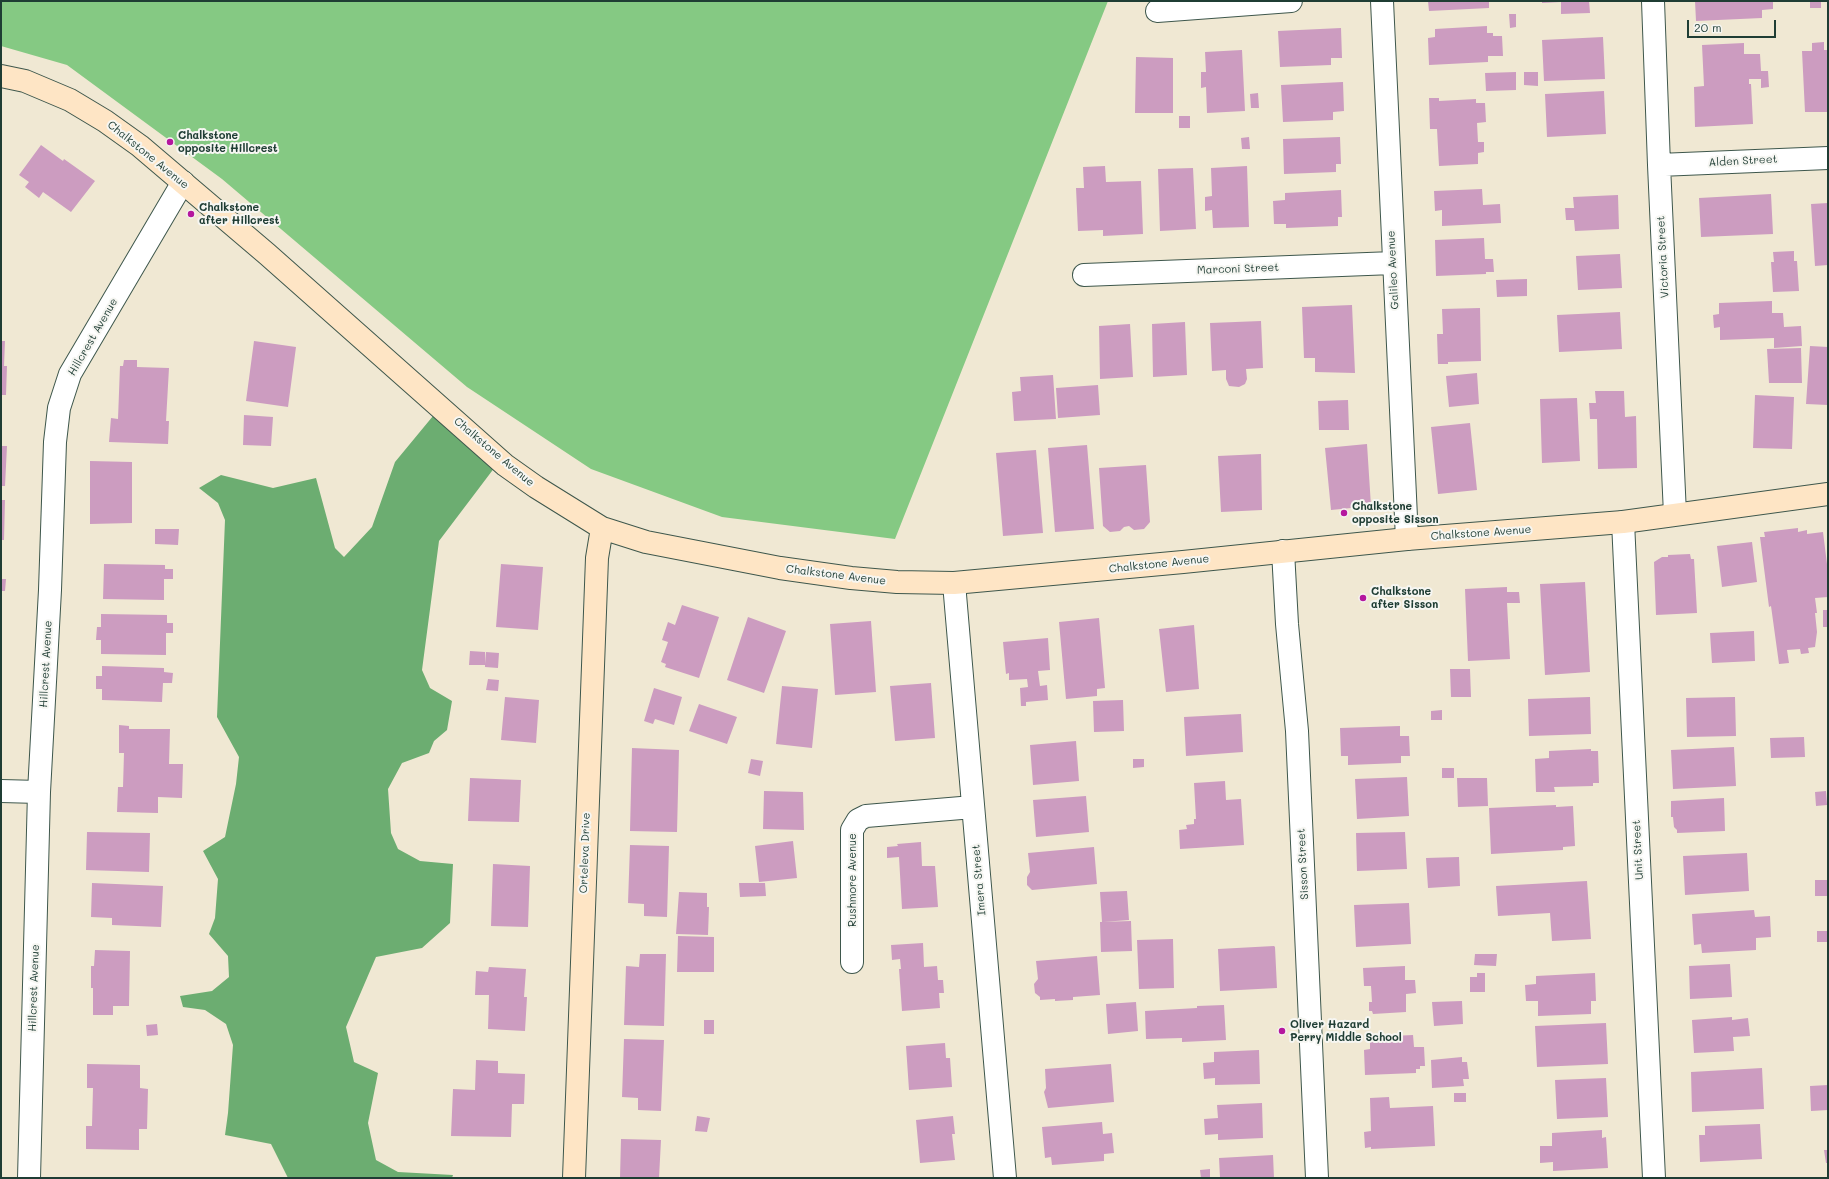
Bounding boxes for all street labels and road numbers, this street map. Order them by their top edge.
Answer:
street label: Chalkstone Avenue [105,118,191,192]
street label: Alden Street [1708,153,1778,169]
street label: Victoria Street [1654,215,1672,299]
street label: Galileo Avenue [1384,230,1402,310]
street label: Marconi Street [1197,261,1279,277]
street label: Hillcrest Avenue [65,296,121,378]
street label: Chalkstone Avenue [451,415,537,489]
street label: Chalkstone Avenue [1430,523,1532,543]
street label: Chalkstone Avenue [1108,552,1210,576]
street label: Chalkstone Avenue [785,562,887,588]
street label: Hillcrest Avenue [37,620,55,708]
street label: Orteleva Drive [577,812,593,894]
street label: Unit Street [1630,820,1646,880]
street label: Sisson Street [1295,828,1311,900]
street label: Rushmore Avenue [846,833,860,927]
street label: Imera Street [969,844,989,916]
street label: Hillcrest Avenue [26,944,42,1032]

